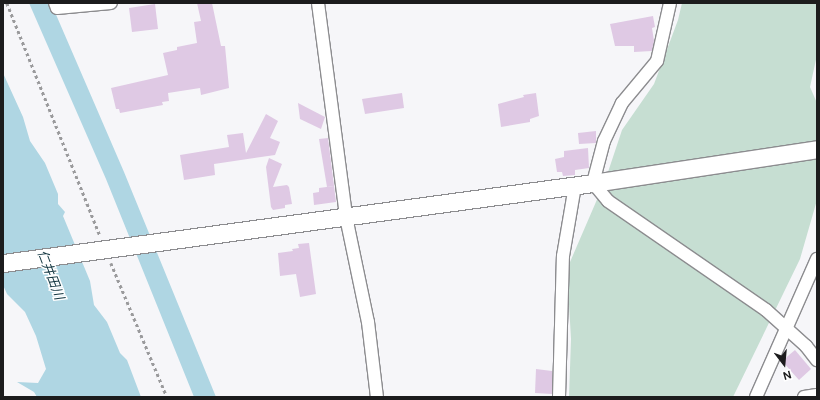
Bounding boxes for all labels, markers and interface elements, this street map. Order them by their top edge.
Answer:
water label: 仁井田川 [33,248,67,302]
north arrow [764,344,804,384]
text: N [782,368,793,383]

